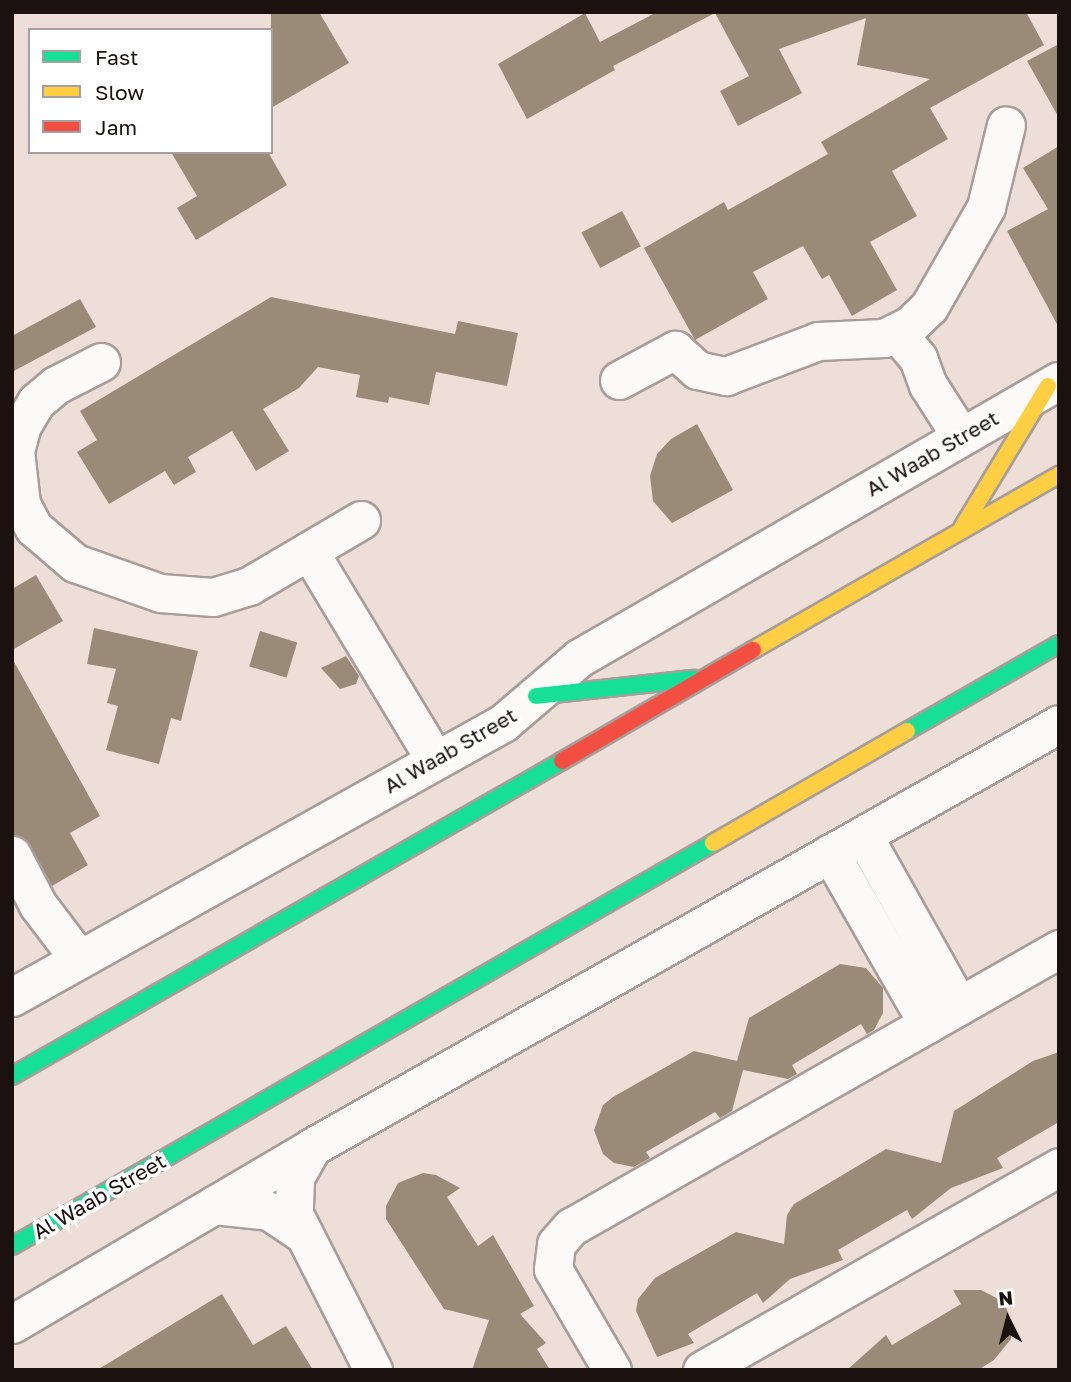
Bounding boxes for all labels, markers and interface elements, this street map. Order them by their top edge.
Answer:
legend [28,28,273,154]
text: Fast [95,44,138,70]
text: Slow [95,79,144,105]
text: Jam [95,114,137,140]
street label: Al Waab Street [861,405,1003,501]
street label: Al Waab Street [379,702,521,798]
street label: Al Waab Street [28,1148,170,1244]
north arrow [973,1284,1043,1354]
text: N [997,1285,1014,1310]

